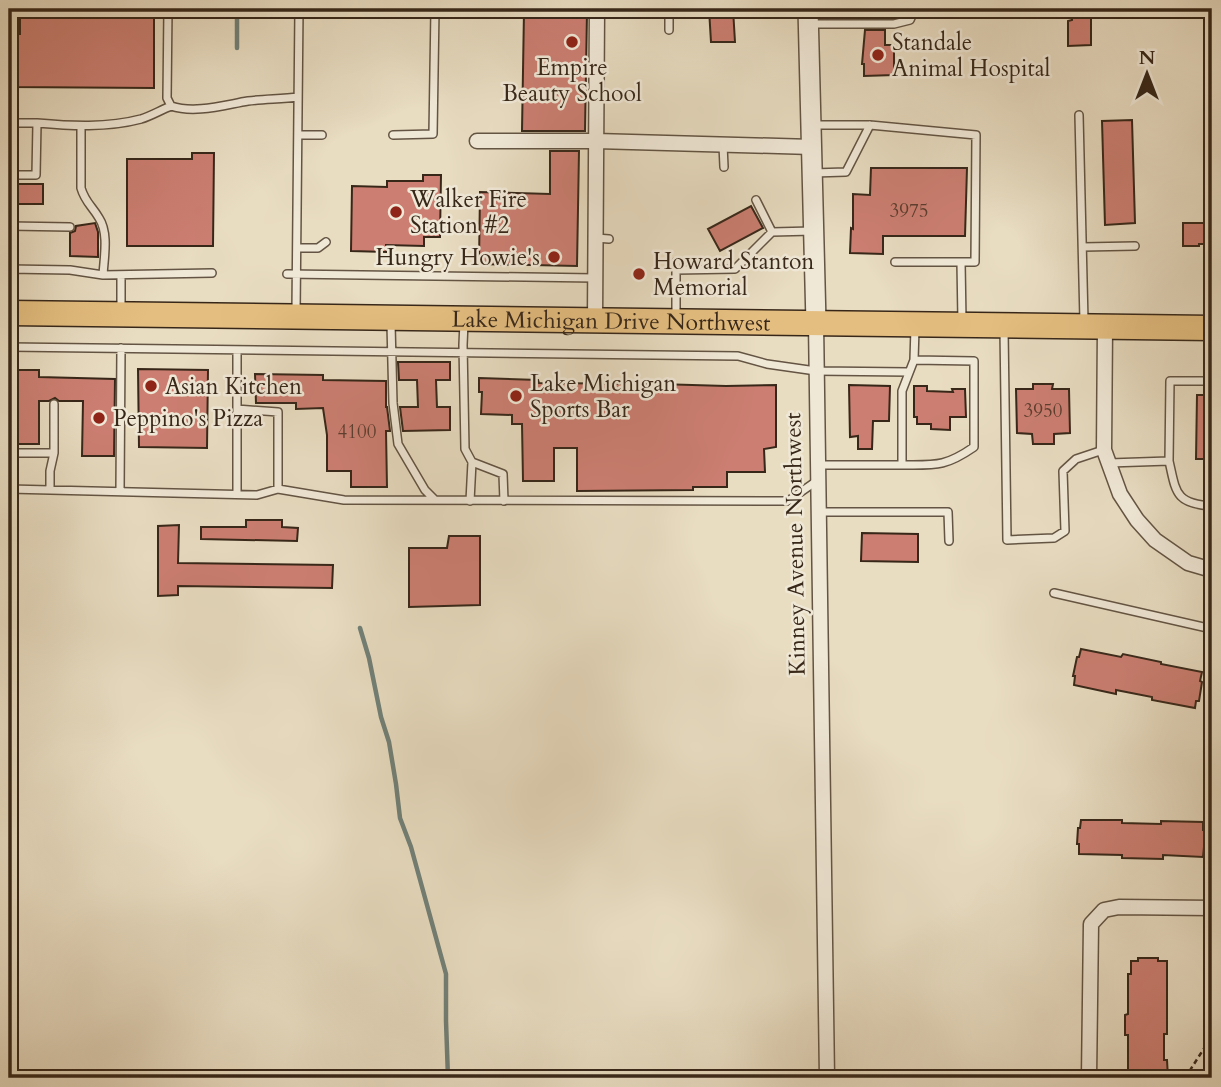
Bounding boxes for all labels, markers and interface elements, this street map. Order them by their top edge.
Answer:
place label: Standale Animal Hospital [892,27,1051,84]
marker: Empire Beauty School [564,34,580,50]
north arrow [1112,38,1182,108]
text: N [1139,45,1156,71]
marker: Standale Animal Hospital [870,47,886,63]
place label: Empire Beauty School [502,52,642,109]
place label: Walker Fire Station #2 [409,184,527,241]
house number: 3975 [890,198,928,224]
marker: Walker Fire Station #2 [388,204,404,220]
place label: Hungry Howie's [376,242,540,273]
place label: Howard Stanton Memorial [653,246,814,303]
marker: Hungry Howie's [546,249,562,265]
marker: Howard Stanton Memorial [631,266,647,282]
street label: Lake Michigan Drive Northwest [451,303,771,338]
place label: Lake Michigan Sports Bar [530,368,676,425]
place label: Asian Kitchen [165,371,302,402]
marker: Asian Kitchen [143,378,159,394]
marker: Lake Michigan Sports Bar [508,388,524,404]
house number: 3950 [1024,398,1063,424]
place label: Peppino's Pizza [113,403,263,434]
marker: Peppino's Pizza [91,410,107,426]
street label: Kinney Avenue Northwest [777,412,813,676]
house number: 4100 [338,419,377,445]

